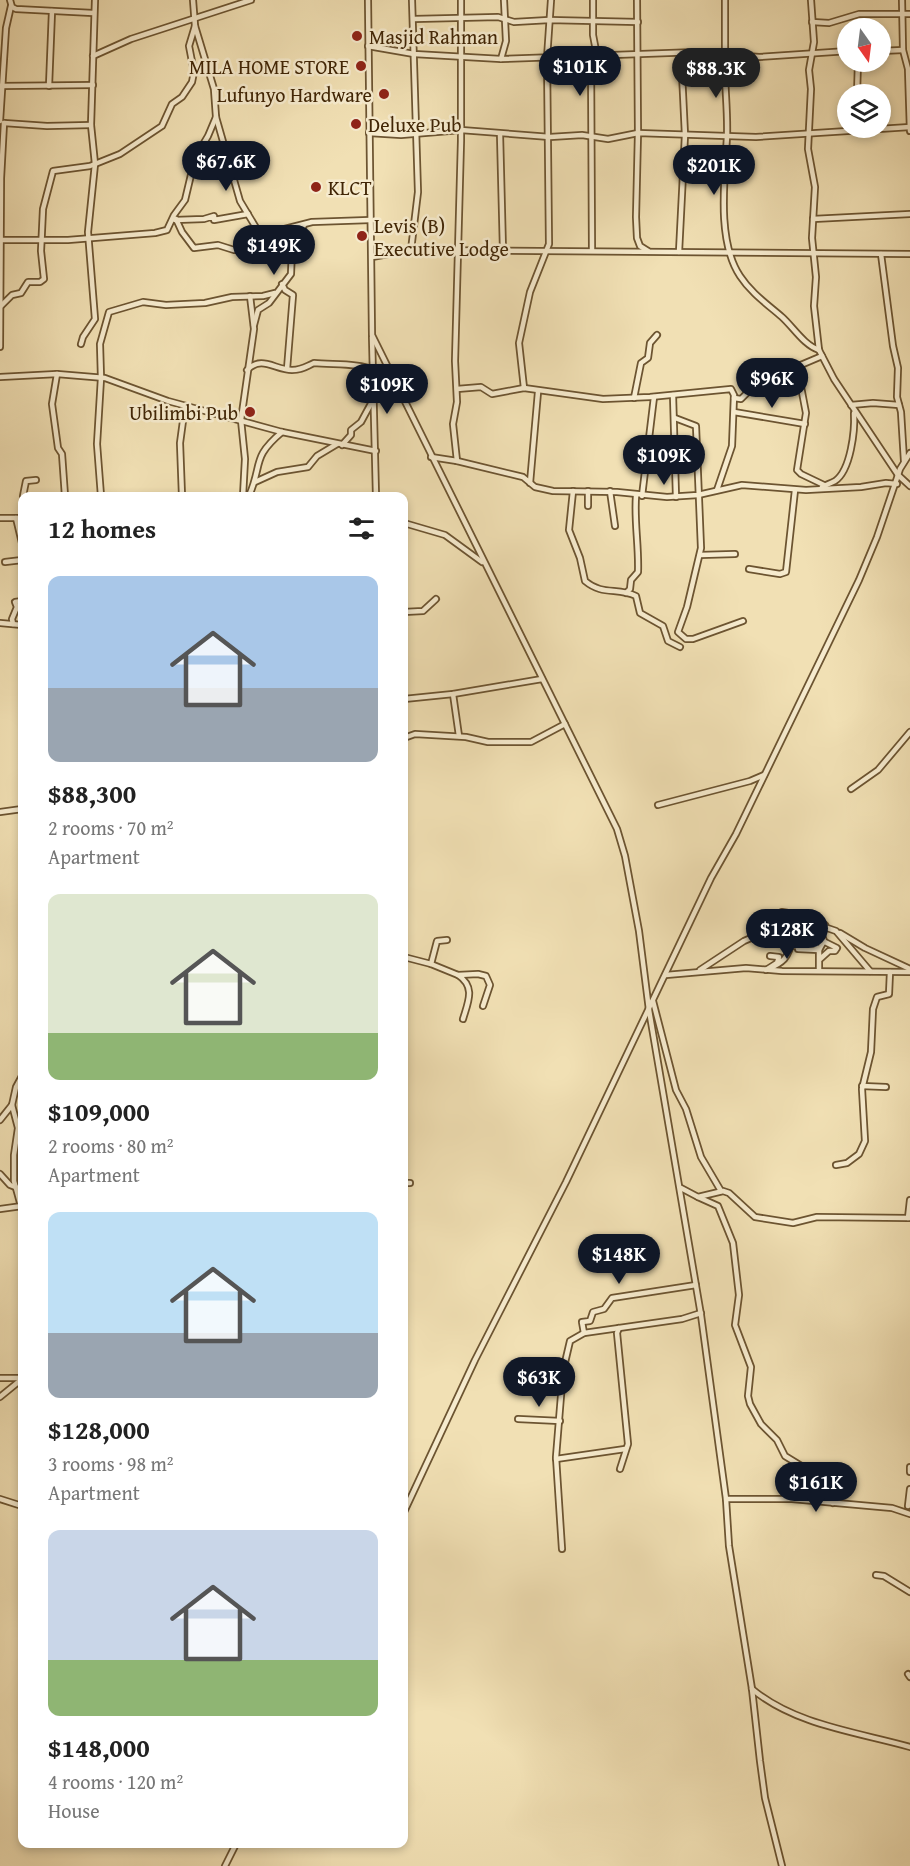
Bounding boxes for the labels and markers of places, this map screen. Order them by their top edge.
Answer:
place label: Masjid Rahman [369,22,498,51]
marker: Masjid Rahman [350,29,364,43]
pin: $101K [538,46,622,97]
pin: $88.3K [667,48,765,99]
place label: MILA HOME STORE [189,52,349,81]
marker: MILA HOME STORE [354,59,368,73]
place label: Lufunyo Hardware [217,80,372,109]
marker: Lufunyo Hardware [377,87,391,101]
place label: Deluxe Pub [368,110,462,139]
marker: Deluxe Pub [349,117,363,131]
pin: $67.6K [177,141,275,192]
pin: $201K [672,145,756,196]
place label: KLCT [328,173,372,202]
marker: KLCT [309,180,323,194]
place label: Levis (B) Executive Lodge [374,211,509,263]
pin: $149K [232,225,316,276]
marker: Levis (B) Executive Lodge [355,229,369,243]
pin: $96K [736,358,808,409]
pin: $109K [345,364,429,415]
place label: Ubilimbi Pub [129,398,238,427]
marker: Ubilimbi Pub [243,405,257,419]
pin: $109K [622,435,706,486]
pin: $128K [745,909,829,960]
pin: $148K [577,1234,661,1285]
pin: $63K [503,1357,575,1408]
pin: $161K [774,1462,858,1513]

